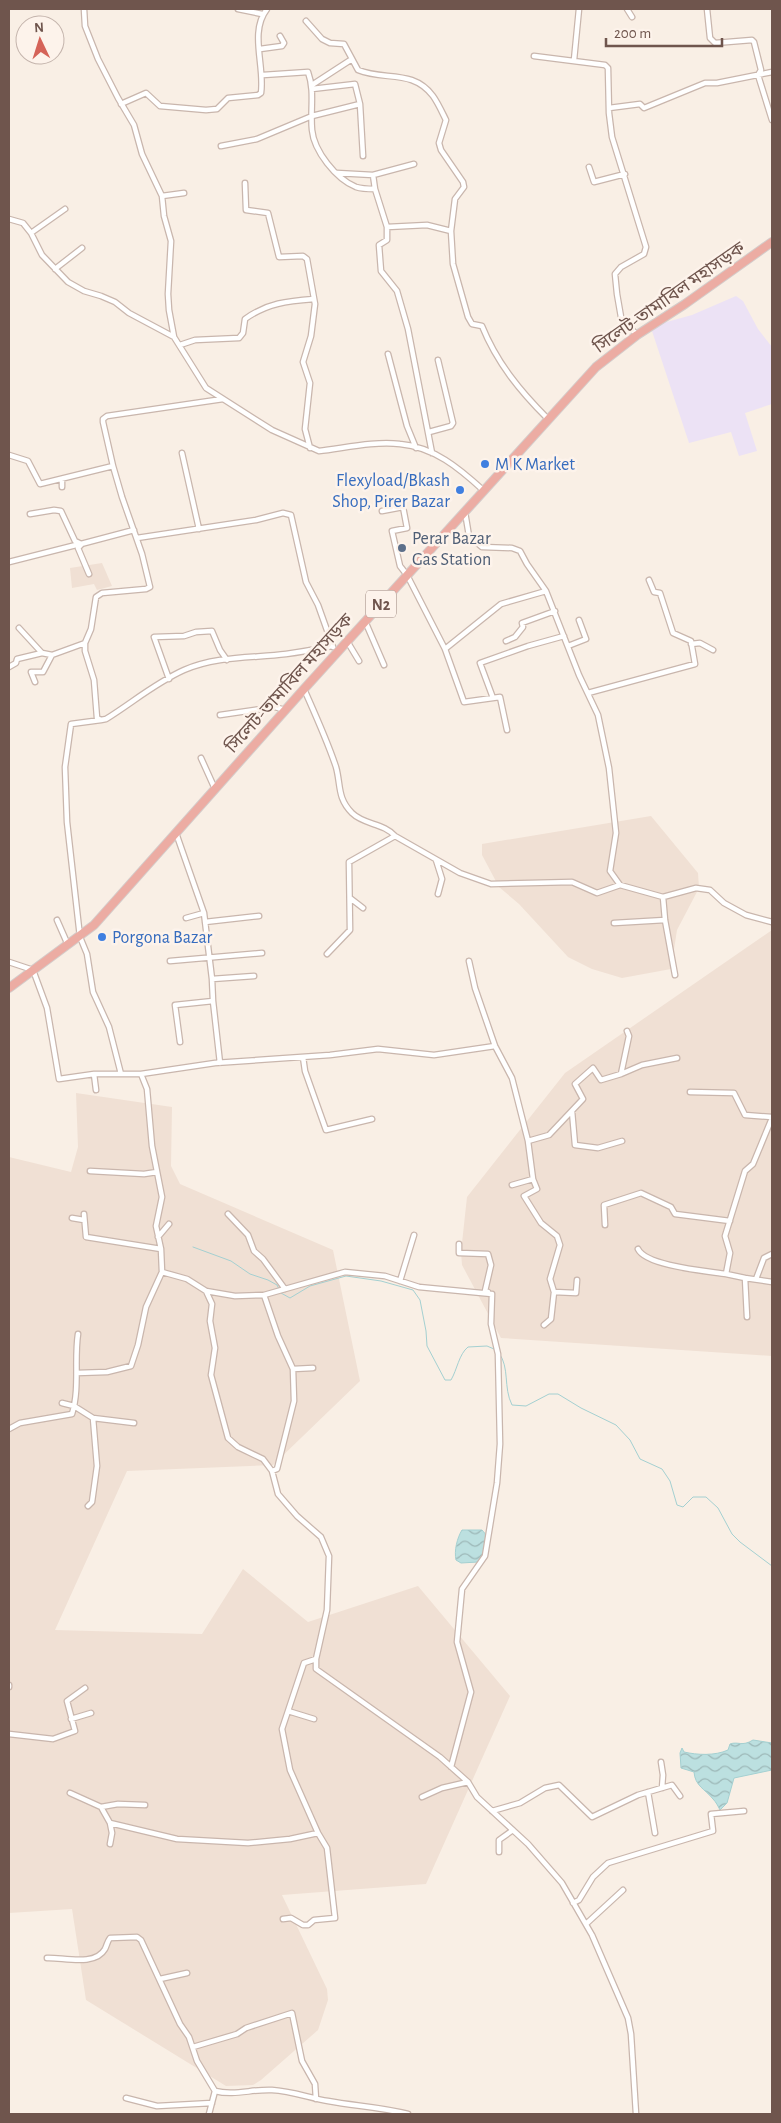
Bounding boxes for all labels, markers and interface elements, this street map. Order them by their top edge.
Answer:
north arrow [15,15,65,65]
scale bar [606,15,722,47]
text: N [34,21,45,35]
text: 200 m [614,26,651,41]
street label: সিলেট-তামাবিল মহাসড়ক [589,237,749,357]
place label: M K Market [495,456,575,474]
marker: M K Market [479,458,491,470]
place label: Flexyload/Bkash Shop, Pirer Bazar [332,472,450,511]
marker: Flexyload/Bkash Shop, Pirer Bazar [454,484,466,496]
place label: Perar Bazar Gas Station [412,530,491,569]
marker: Perar Bazar Gas Station [396,542,408,554]
road number: N2 [366,590,396,618]
street label: সিলেট-তামাবিল মহাসড়ক [221,609,357,757]
place label: Porgona Bazar [112,929,213,947]
marker: Porgona Bazar [96,931,108,943]

